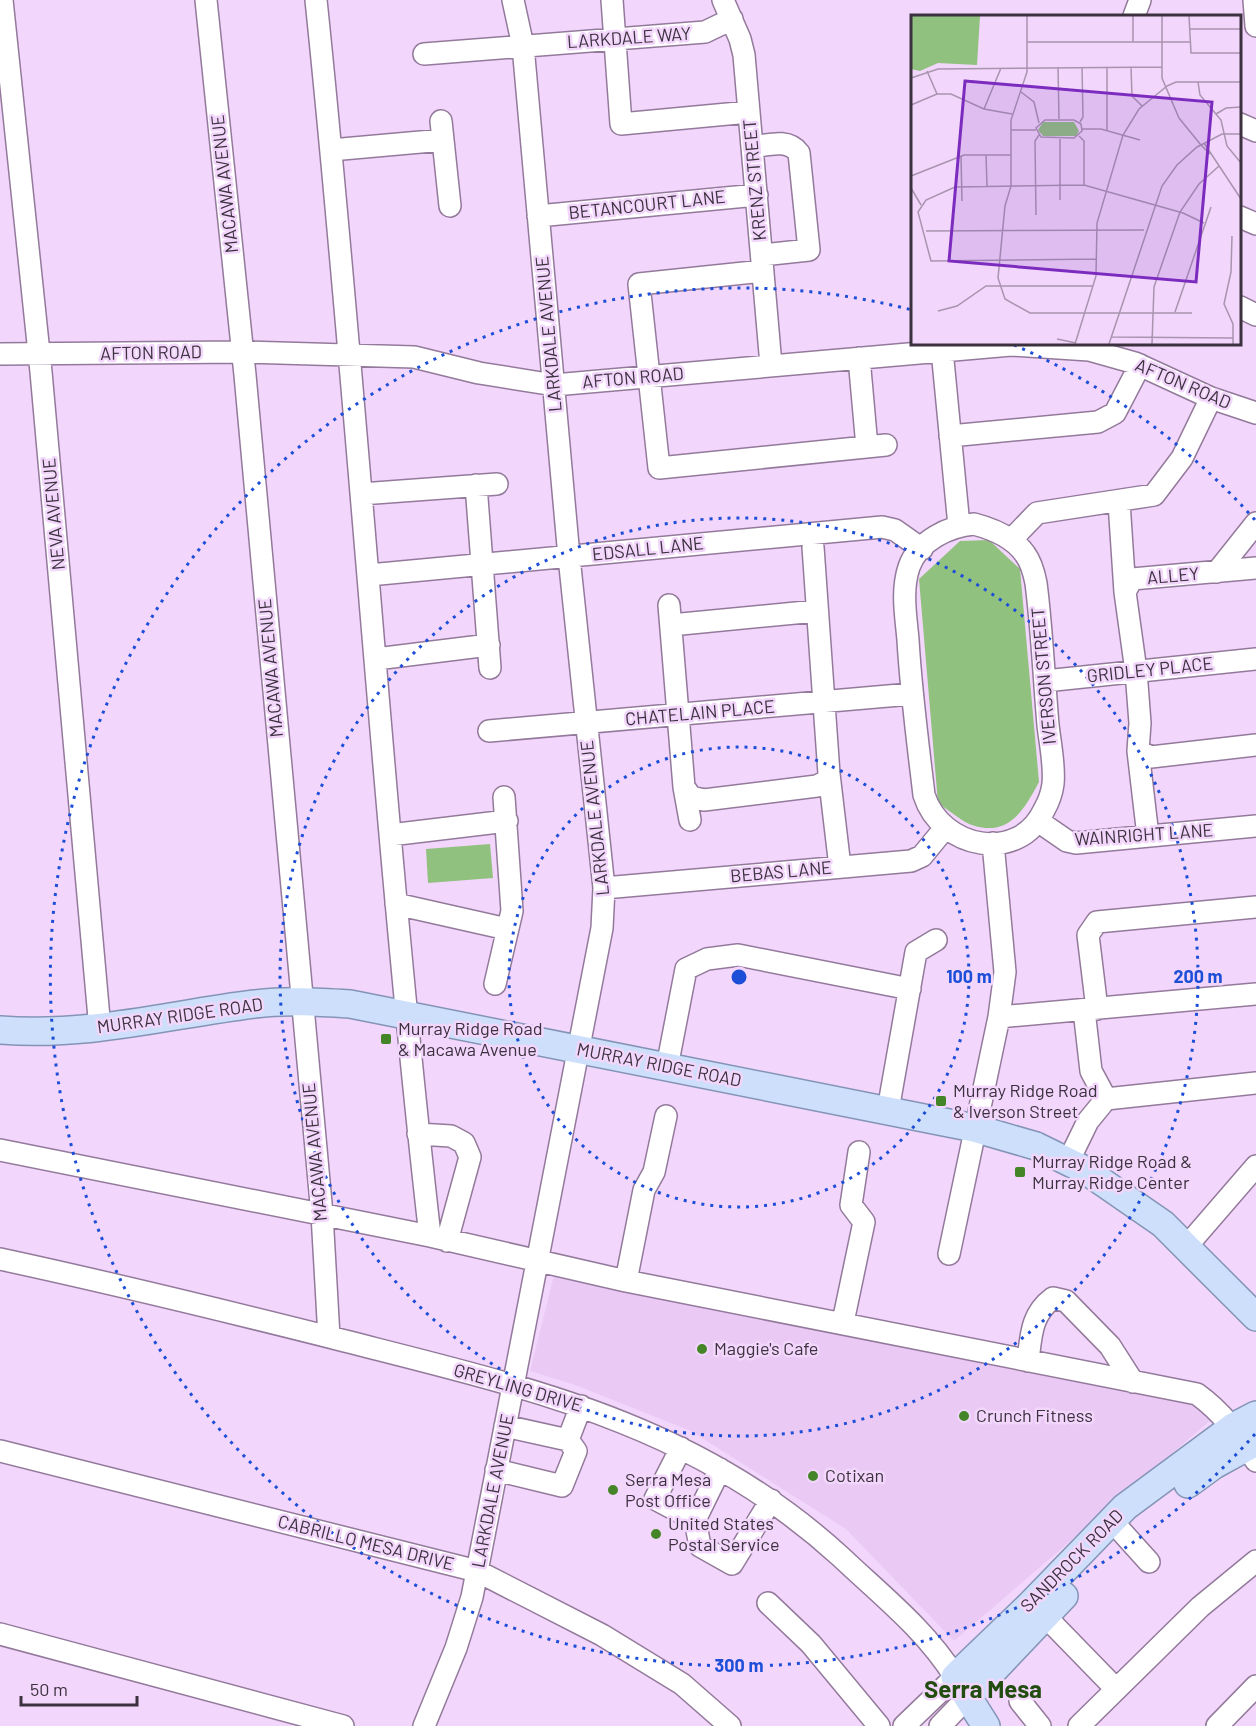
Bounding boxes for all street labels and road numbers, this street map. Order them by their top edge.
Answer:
street label: LARKDALE WAY [566,22,692,52]
street label: MACAWA AVENUE [206,114,242,254]
street label: KRENZ STREET [738,118,770,242]
street label: BETANCOURT LANE [567,185,727,223]
street label: LARKDALE AVENUE [530,255,566,413]
street label: AFTON ROAD [100,340,202,364]
street label: AFTON ROAD [1132,353,1235,413]
street label: AFTON ROAD [581,362,685,392]
street label: NEVA AVENUE [37,457,69,571]
street label: EDSALL LANE [591,531,705,565]
street label: ALLEY [1146,562,1200,588]
street label: MACAWA AVENUE [253,598,287,738]
street label: IVERSON STREET [1026,606,1060,746]
street label: GRIDLEY PLACE [1086,651,1214,687]
street label: CHATELAIN PLACE [624,694,776,730]
street label: LARKDALE AVENUE [575,739,613,897]
street label: WAINRIGHT LANE [1074,818,1214,850]
street label: BEBAS LANE [729,856,833,886]
street label: MURRAY RIDGE ROAD [96,992,264,1038]
street label: MURRAY RIDGE ROAD [575,1037,743,1091]
street label: MACAWA AVENUE [297,1082,331,1222]
street label: GREYLING DRIVE [451,1358,585,1416]
street label: LARKDALE AVENUE [466,1412,518,1570]
street label: SANDROCK ROAD [1015,1504,1127,1616]
street label: CABRILLO MESA DRIVE [276,1509,457,1575]

